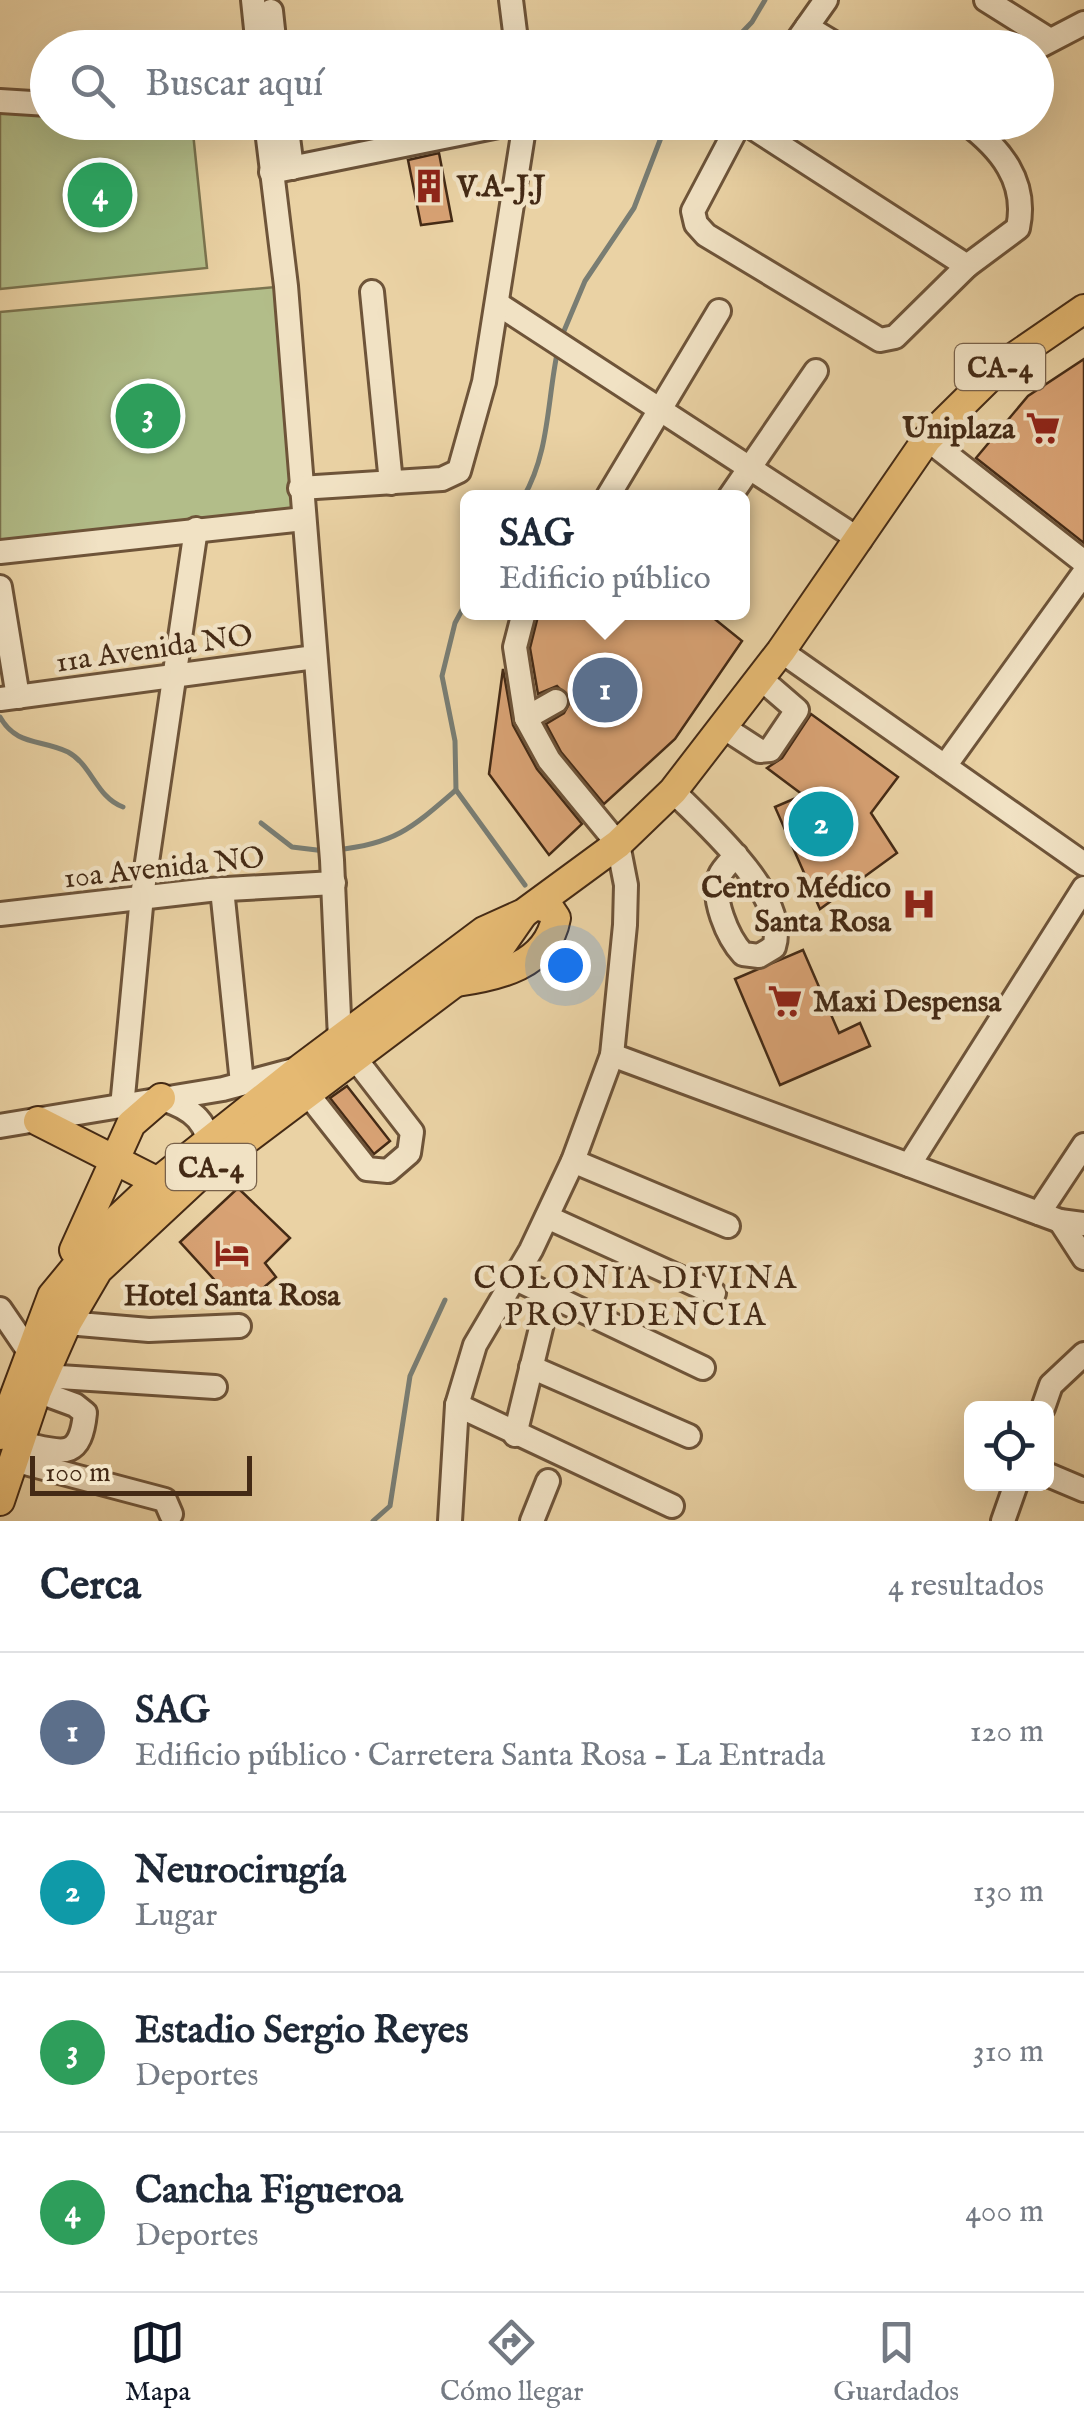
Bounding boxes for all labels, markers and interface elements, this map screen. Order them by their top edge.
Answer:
search box [30,30,1054,140]
icon: search [65,58,120,113]
text: Buscar aquí [145,61,323,109]
pin: 4 [68,158,132,232]
building icon: V.A-J.J [410,167,448,205]
place label: V.A-J.J [456,169,546,207]
road number: CA-4 [955,344,1045,390]
pin: 3 [116,378,180,454]
supermarket icon: Uniplaza [1024,409,1062,447]
place label: Uniplaza [902,411,1016,449]
popup [460,490,750,620]
text: SAG [499,511,574,559]
text: Edificio público [499,559,711,600]
street label: 11a Avenida NO [53,617,255,683]
pin: 1 [572,652,638,728]
pin: 2 [788,786,854,862]
street label: 10a Avenida NO [62,840,266,898]
place label: Centro Médico Santa Rosa [701,870,892,942]
hospital icon: Centro Médico Santa Rosa [900,885,938,923]
your location [540,940,591,991]
supermarket icon: Maxi Despensa [766,982,804,1020]
place label: Maxi Despensa [813,984,1002,1022]
road number: CA-4 [166,1144,256,1190]
hotel icon: Hotel Santa Rosa [213,1234,251,1272]
district label: COLONIA DIVINA PROVIDENCIA [473,1259,799,1337]
place label: Hotel Santa Rosa [124,1278,341,1316]
map controls [964,1401,1054,1491]
button: locate [964,1401,1054,1491]
scale bar [30,1451,252,1496]
text: 100 m [45,1456,111,1491]
text: Cerca [40,1560,141,1613]
text: 4 resultados [888,1566,1044,1607]
text: SAG [135,1688,210,1736]
text: 1 [67,1712,78,1753]
text: 120 m [970,1712,1044,1753]
text: Edificio público · Carretera Santa Rosa - La Entrada [135,1736,825,1777]
text: Neurocirugía [135,1848,346,1896]
text: 2 [65,1872,80,1913]
text: 130 m [973,1872,1044,1913]
text: Lugar [135,1896,217,1937]
text: Estadio Sergio Reyes [135,2008,469,2056]
text: 3 [67,2032,78,2073]
text: 310 m [973,2032,1044,2073]
text: Deportes [135,2056,259,2097]
text: Cancha Figueroa [135,2168,403,2216]
text: 4 [65,2192,80,2233]
text: 400 m [965,2192,1044,2233]
text: Deportes [135,2216,259,2257]
tab: Mapa [125,2315,191,2410]
tab: Cómo llegar [440,2315,584,2410]
tab: Guardados [833,2315,959,2410]

